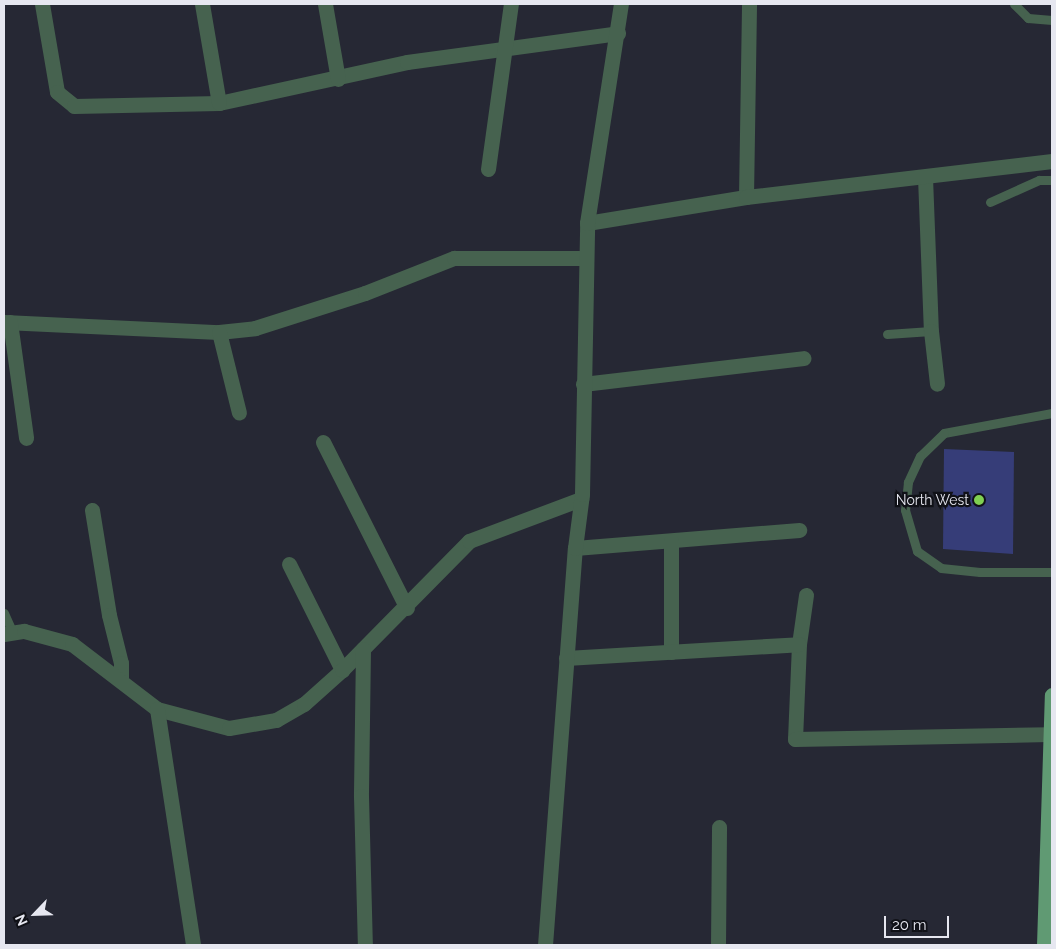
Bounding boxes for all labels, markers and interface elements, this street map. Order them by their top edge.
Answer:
place label: North West [895,492,969,508]
marker: North West [973,494,985,506]
north arrow [10,889,60,939]
scale bar [886,906,951,938]
text: N [12,912,31,928]
text: 20 m [892,916,927,934]

